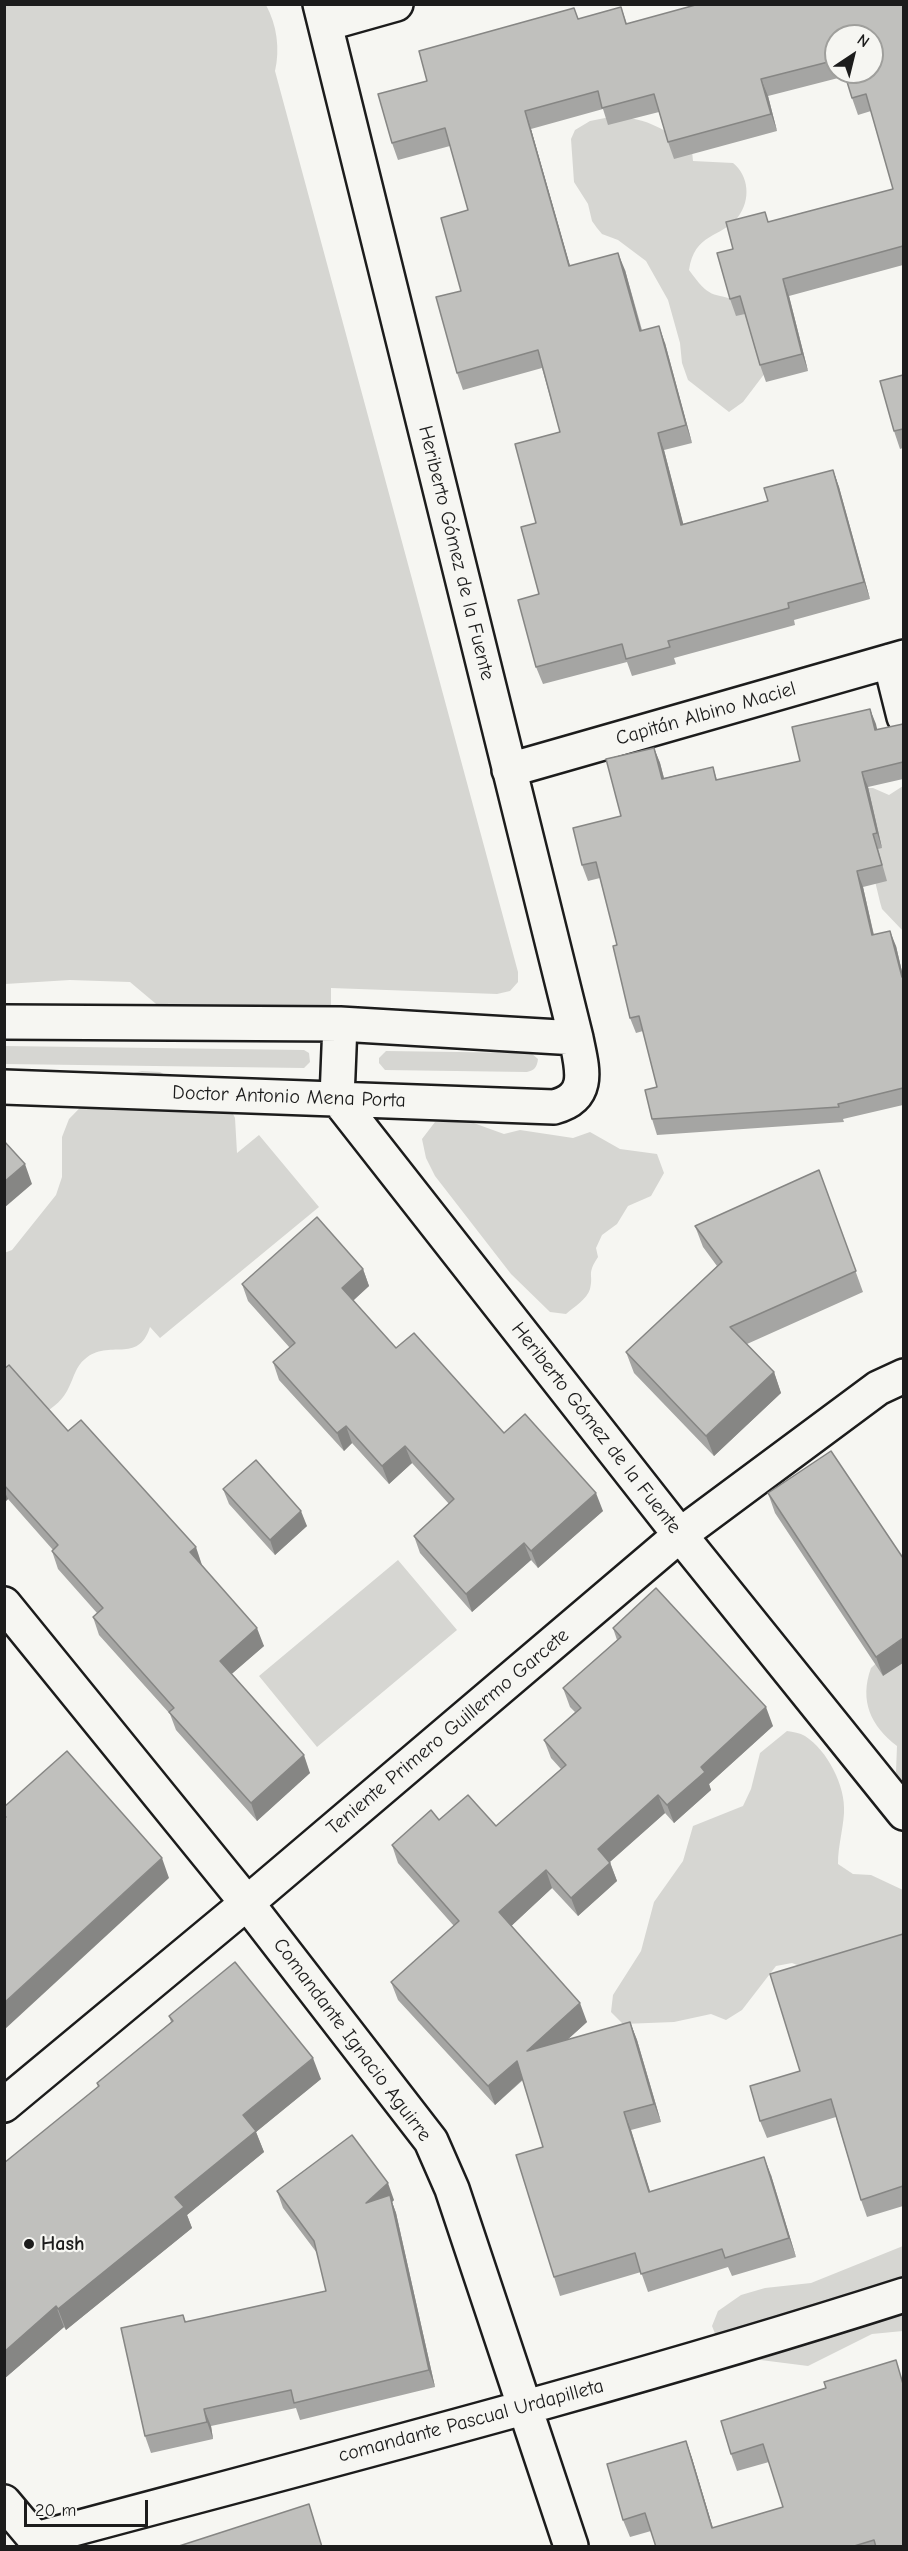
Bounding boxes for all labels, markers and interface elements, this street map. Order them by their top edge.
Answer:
north arrow [824,24,884,84]
text: N [854,31,873,51]
street label: Heriberto Gómez de la Fuente [413,423,499,683]
street label: Capitán Albino Maciel [613,677,799,751]
street label: Doctor Antonio Mena Porta [172,1081,406,1113]
street label: Heriberto Gómez de la Fuente [506,1318,686,1538]
street label: Teniente Primero Guillermo Garcete [322,1624,574,1840]
street label: Comandante Ignacio Aguirre [268,1934,436,2146]
place label: Hash [41,2232,84,2256]
marker: Hash [22,2237,36,2251]
street label: comandante Pascual Urdapilleta [336,2374,606,2468]
scale bar [27,2488,152,2526]
text: 20 m [35,2500,76,2521]

